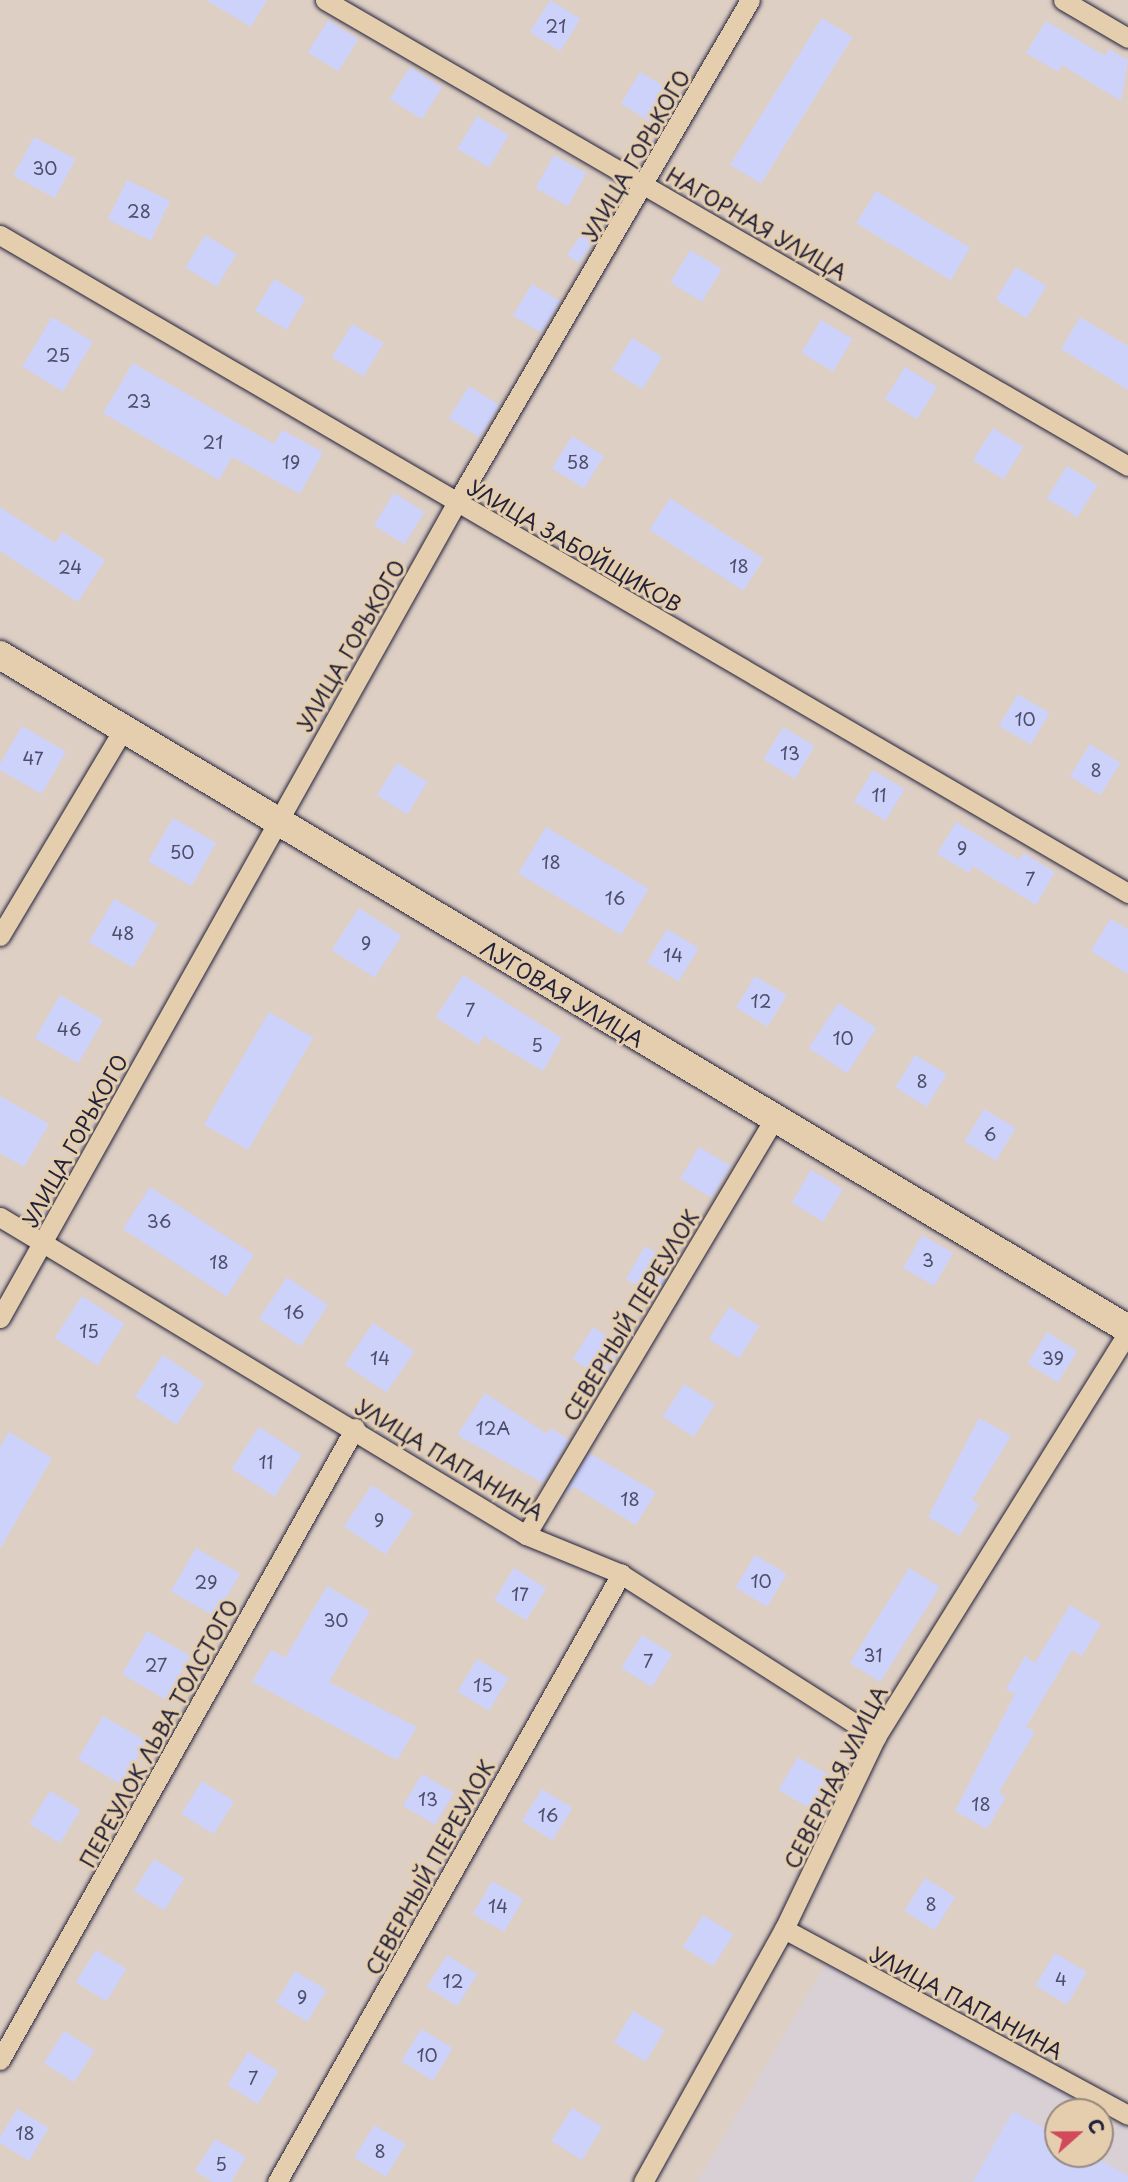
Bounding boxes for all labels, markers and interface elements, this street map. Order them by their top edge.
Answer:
house number: 21 [546,15,566,37]
street label: УЛИЦА ГОРЬКОГО [575,65,695,245]
house number: 30 [32,157,58,179]
street label: НАГОРНАЯ УЛИЦА [663,161,851,285]
house number: 28 [127,200,151,222]
house number: 25 [46,344,70,366]
house number: 23 [127,390,151,412]
house number: 21 [203,431,223,453]
house number: 19 [282,451,300,473]
house number: 58 [567,451,589,473]
street label: УЛИЦА ЗАБОЙЩИКОВ [464,473,686,617]
street label: УЛИЦА ГОРЬКОГО [290,555,410,735]
house number: 18 [729,555,749,577]
house number: 24 [58,556,82,578]
house number: 10 [1014,708,1036,730]
house number: 13 [780,742,800,764]
house number: 47 [22,747,44,769]
house number: 8 [1090,759,1102,781]
house number: 11 [871,784,887,806]
house number: 9 [957,837,967,859]
house number: 50 [170,841,194,863]
house number: 18 [541,851,561,873]
house number: 7 [1025,868,1035,890]
house number: 16 [605,887,625,909]
house number: 48 [111,922,135,944]
house number: 9 [361,932,371,954]
street label: ЛУГОВАЯ УЛИЦА [478,935,648,1051]
house number: 14 [663,944,683,966]
house number: 12 [751,990,771,1012]
house number: 7 [465,999,475,1021]
house number: 46 [57,1018,81,1040]
house number: 10 [832,1027,854,1049]
house number: 5 [531,1034,543,1056]
street label: УЛИЦА ГОРЬКОГО [16,1049,132,1231]
house number: 8 [916,1070,928,1092]
house number: 6 [984,1123,996,1145]
street label: СЕВЕРНЫЙ ПЕРЕУЛОК [557,1205,703,1425]
house number: 36 [147,1210,171,1232]
house number: 3 [922,1249,934,1271]
house number: 18 [209,1251,229,1273]
house number: 16 [284,1301,304,1323]
house number: 15 [79,1320,99,1342]
house number: 14 [370,1347,390,1369]
house number: 39 [1042,1347,1064,1369]
house number: 13 [160,1379,180,1401]
street label: УЛИЦА ПАПАНИНА [351,1393,549,1525]
house number: 12А [476,1417,510,1439]
house number: 11 [258,1451,274,1473]
house number: 18 [620,1488,640,1510]
house number: 9 [374,1509,384,1531]
house number: 10 [750,1570,772,1592]
house number: 29 [195,1571,217,1593]
house number: 17 [511,1583,529,1605]
street label: ПЕРЕУЛОК ЛЬВА ТОЛСТОГО [74,1595,242,1871]
house number: 30 [323,1609,349,1631]
house number: 31 [864,1644,882,1666]
house number: 7 [643,1650,653,1672]
house number: 27 [145,1654,167,1676]
house number: 15 [473,1674,493,1696]
street label: СЕВЕРНАЯ УЛИЦА [778,1682,892,1872]
street label: СЕВЕРНЫЙ ПЕРЕУЛОК [359,1755,499,1979]
house number: 13 [418,1788,438,1810]
house number: 18 [971,1793,991,1815]
house number: 16 [538,1804,558,1826]
house number: 8 [925,1893,937,1915]
house number: 14 [488,1895,508,1917]
street label: УЛИЦА ПАПАНИНА [866,1940,1068,2064]
house number: 4 [1055,1968,1067,1990]
house number: 12 [443,1970,463,1992]
house number: 9 [297,1986,307,2008]
house number: 10 [416,2044,438,2066]
house number: 7 [248,2067,258,2089]
north arrow [1044,2098,1114,2168]
text: С [1081,2114,1112,2138]
house number: 18 [15,2122,35,2144]
house number: 8 [374,2140,386,2162]
house number: 5 [215,2153,227,2175]

